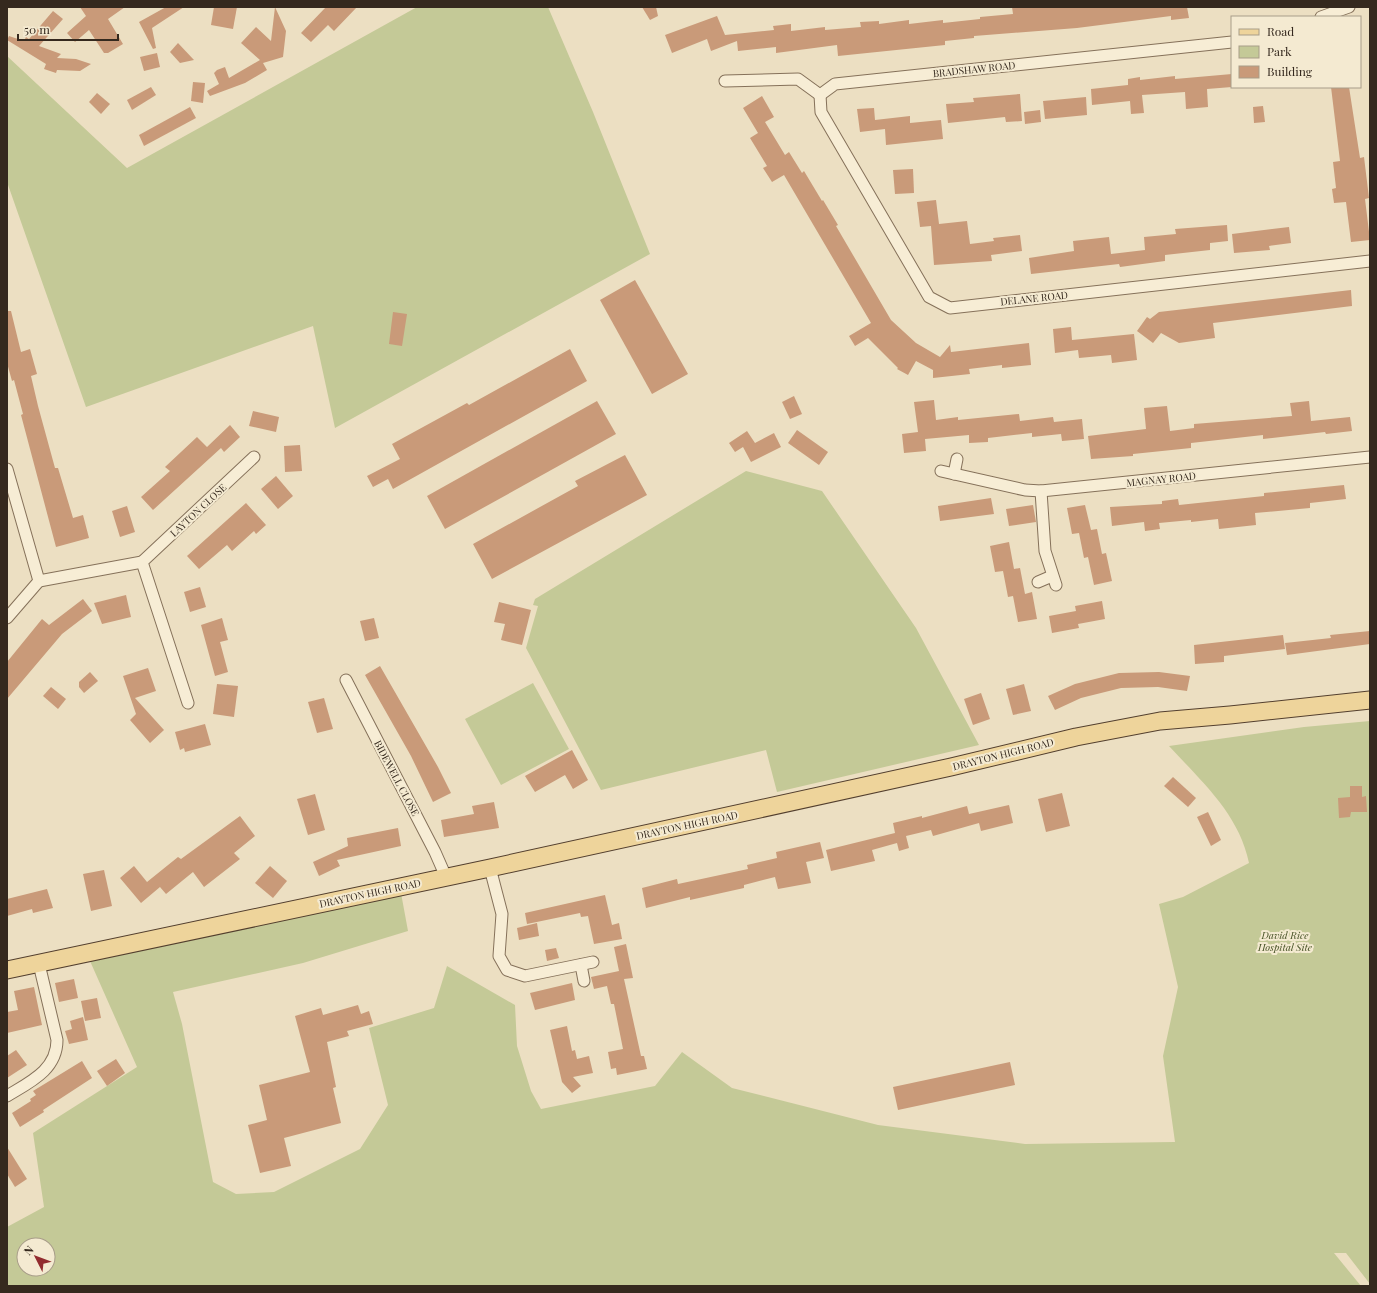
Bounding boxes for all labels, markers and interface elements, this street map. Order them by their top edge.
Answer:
scale bar [18,16,118,42]
legend [1231,16,1361,88]
text: 50 m [24,21,50,37]
text: Road [1267,23,1294,39]
text: Park [1267,43,1292,59]
street label: BRADSHAW ROAD [932,58,1016,80]
text: Building [1267,63,1313,79]
street label: DELANE ROAD [999,287,1069,309]
street label: MAGNAY ROAD [1126,468,1196,490]
street label: LAYTON CLOSE [167,480,229,540]
street label: DRAYTON HIGH ROAD [951,735,1055,773]
street label: BIDEWELL CLOSE [371,738,423,818]
street label: DRAYTON HIGH ROAD [635,807,739,843]
street label: DRAYTON HIGH ROAD [318,875,422,911]
park label: David Rice Hospital Site [1257,928,1313,954]
north arrow [16,1237,56,1277]
text: N [20,1242,36,1258]

